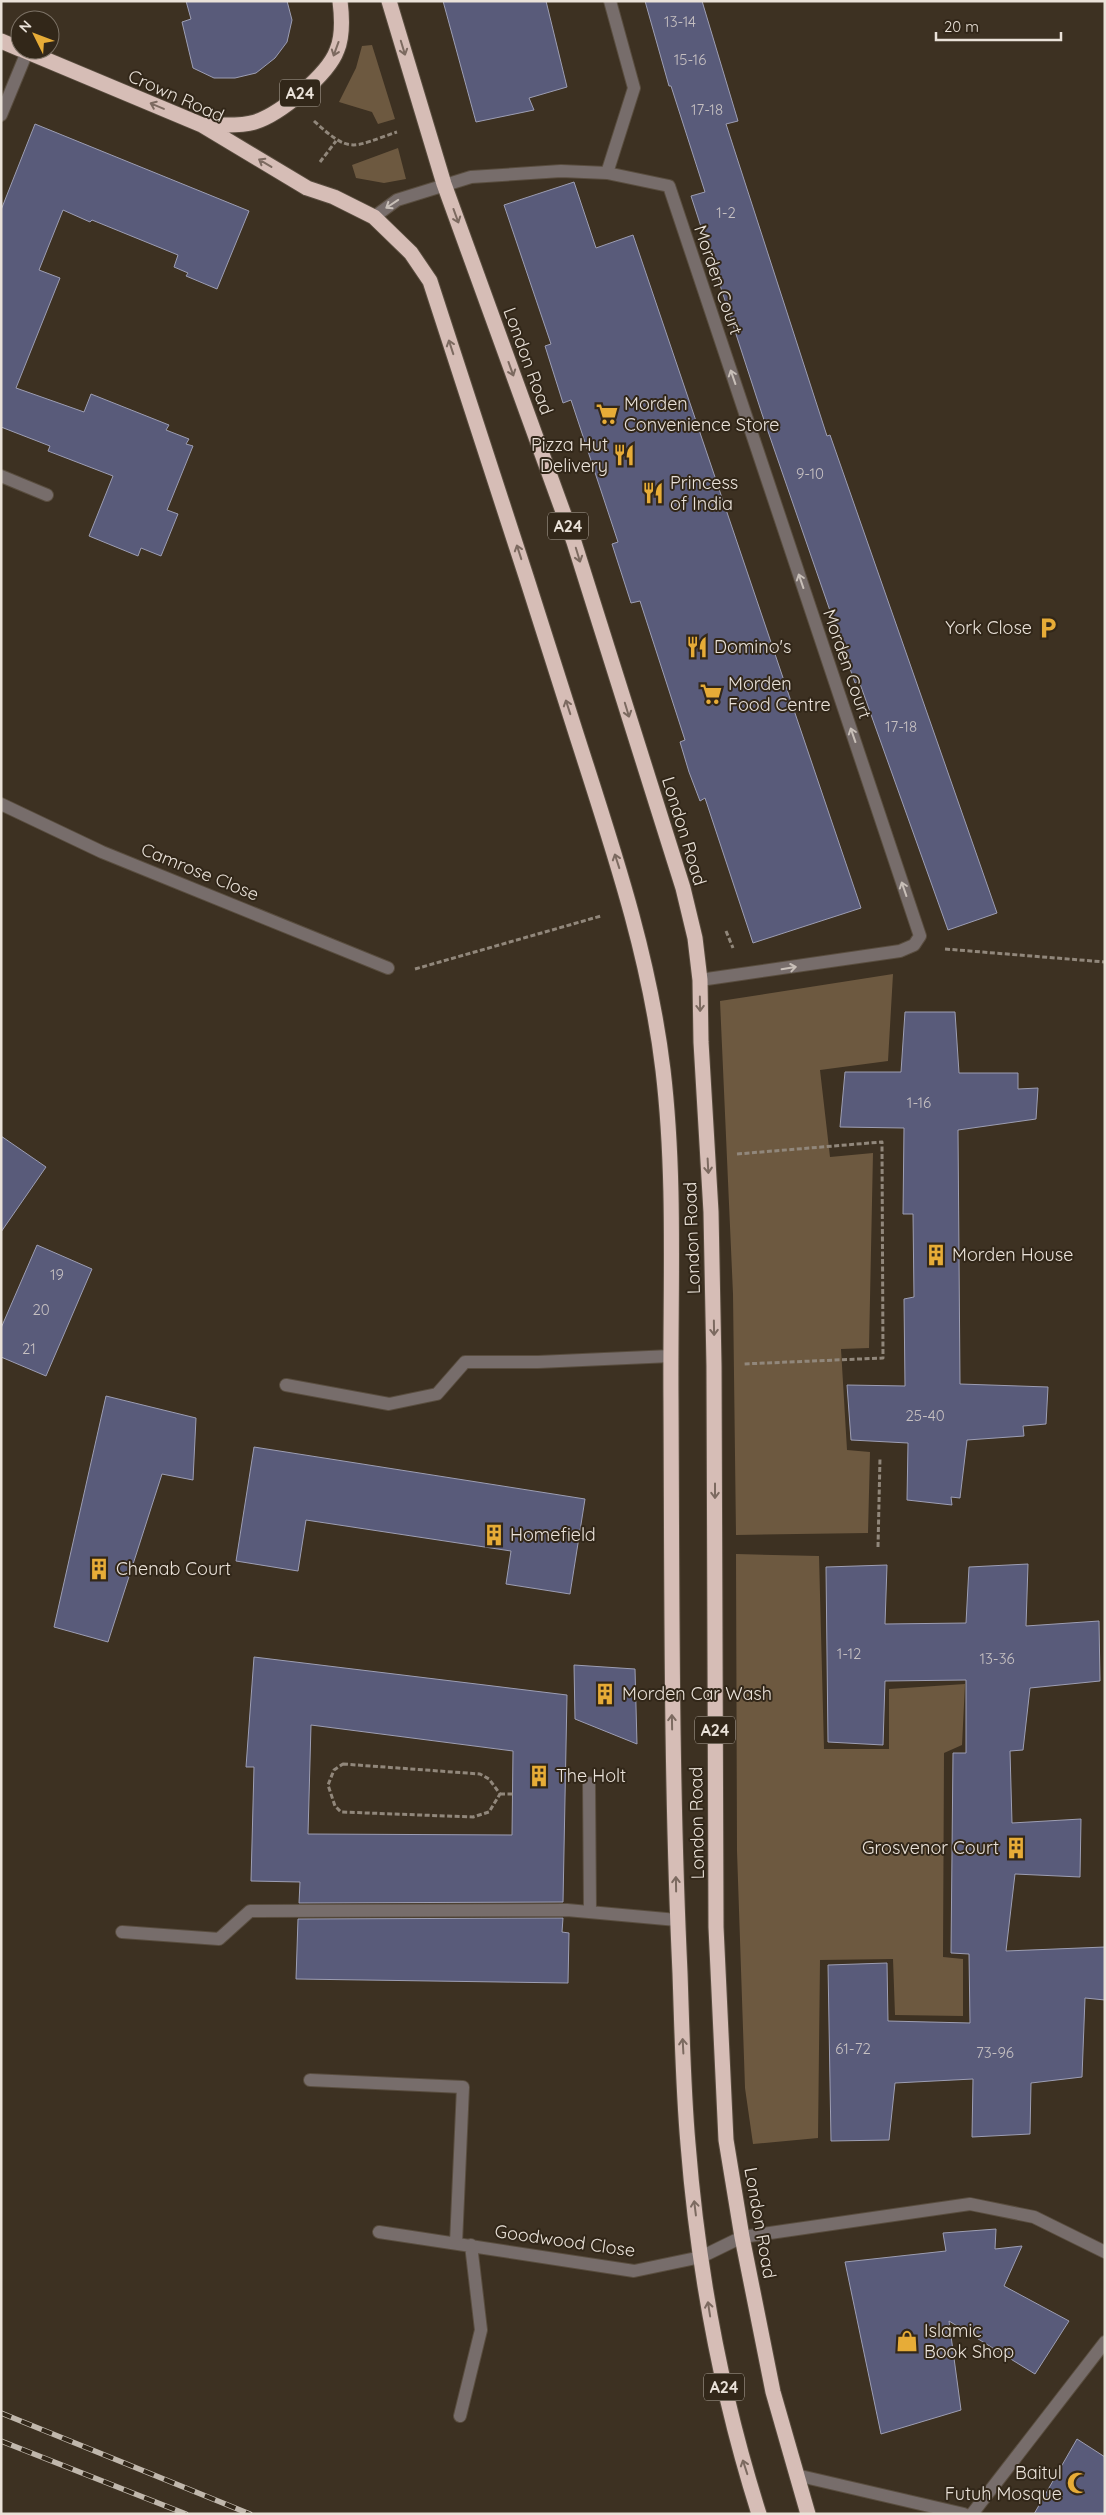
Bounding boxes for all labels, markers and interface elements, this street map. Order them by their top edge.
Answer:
north arrow [10,10,60,60]
scale bar [936,10,1061,42]
house number: 13-14 [664,12,696,31]
text: N [15,16,35,36]
text: 20 m [944,17,979,36]
one-way arrow [399,40,408,55]
one-way arrow [331,41,340,56]
house number: 15-16 [674,50,706,69]
street label: Crown Road [125,64,228,127]
road number: A24 [280,80,320,106]
house number: 17-18 [691,100,723,119]
one-way arrow [150,101,165,111]
one-way arrow [259,157,273,167]
one-way arrow [385,199,399,209]
house number: 1-2 [716,203,736,222]
one-way arrow [452,208,461,223]
street label: Morden Court [689,222,748,338]
street label: London Road [498,304,559,418]
one-way arrow [446,340,456,356]
one-way arrow [507,361,516,376]
one-way arrow [727,370,737,386]
place label: Morden Convenience Store [624,392,779,436]
supermarket icon: Morden Convenience Store [594,401,620,427]
place label: Pizza Hut Delivery [531,433,608,477]
restaurant icon: Pizza Hut Delivery [611,442,637,468]
house number: 9-10 [796,464,824,483]
place label: Princess of India [670,471,738,515]
restaurant icon: Princess of India [640,480,666,506]
road number: A24 [548,512,588,540]
one-way arrow [513,544,523,560]
one-way arrow [574,547,583,562]
one-way arrow [796,574,805,590]
street label: Morden Court [818,606,877,722]
parking icon: York Close [1035,615,1061,641]
place label: York Close [945,616,1032,639]
restaurant icon: Domino's [684,634,710,660]
place label: Domino's [714,635,791,658]
place label: Morden Food Centre [728,672,831,716]
supermarket icon: Morden Food Centre [698,681,724,707]
one-way arrow [562,699,572,715]
one-way arrow [622,702,632,718]
house number: 17-18 [885,717,917,736]
one-way arrow [847,728,857,744]
street label: London Road [657,774,712,888]
street label: Camrose Close [138,837,263,906]
one-way arrow [611,854,621,870]
one-way arrow [899,882,909,898]
one-way arrow [781,963,797,973]
one-way arrow [695,996,705,1012]
house number: 1-16 [907,1093,931,1112]
one-way arrow [704,1158,713,1174]
street label: London Road [678,1181,705,1295]
building icon: Morden House [923,1242,949,1268]
place label: Morden House [952,1243,1073,1266]
house number: 19 [50,1265,64,1284]
house number: 20 [32,1300,50,1319]
one-way arrow [709,1320,718,1336]
house number: 21 [22,1339,36,1358]
house number: 25-40 [905,1406,945,1425]
one-way arrow [710,1483,719,1499]
building icon: Homefield [481,1522,507,1548]
place label: Homefield [510,1523,596,1546]
building icon: Chenab Court [86,1556,112,1582]
place label: Chenab Court [116,1557,231,1580]
house number: 1-12 [837,1644,861,1663]
house number: 13-36 [979,1649,1015,1668]
building icon: Morden Car Wash [592,1681,618,1707]
place label: Morden Car Wash [622,1682,772,1705]
one-way arrow [668,1714,677,1730]
road number: A24 [695,1716,735,1744]
building icon: The Holt [526,1763,552,1789]
place label: The Holt [556,1764,626,1787]
street label: London Road [684,1767,709,1880]
building icon: Grosvenor Court [1003,1835,1029,1861]
place label: Grosvenor Court [862,1836,999,1859]
one-way arrow [672,1876,681,1892]
one-way arrow [678,2039,688,2055]
house number: 61-72 [835,2039,871,2058]
house number: 73-96 [976,2043,1014,2062]
street label: London Road [739,2165,782,2280]
one-way arrow [690,2201,700,2217]
street label: Goodwood Close [493,2219,637,2262]
one-way arrow [704,2301,714,2317]
place label: Islamic Book Shop [924,2319,1014,2363]
shop icon: Islamic Book Shop [894,2328,920,2354]
road number: A24 [704,2374,744,2400]
one-way arrow [739,2460,749,2476]
place label: Baitul Futuh Mosque [945,2461,1062,2505]
mosque icon: Baitul Futuh Mosque [1065,2470,1091,2496]

